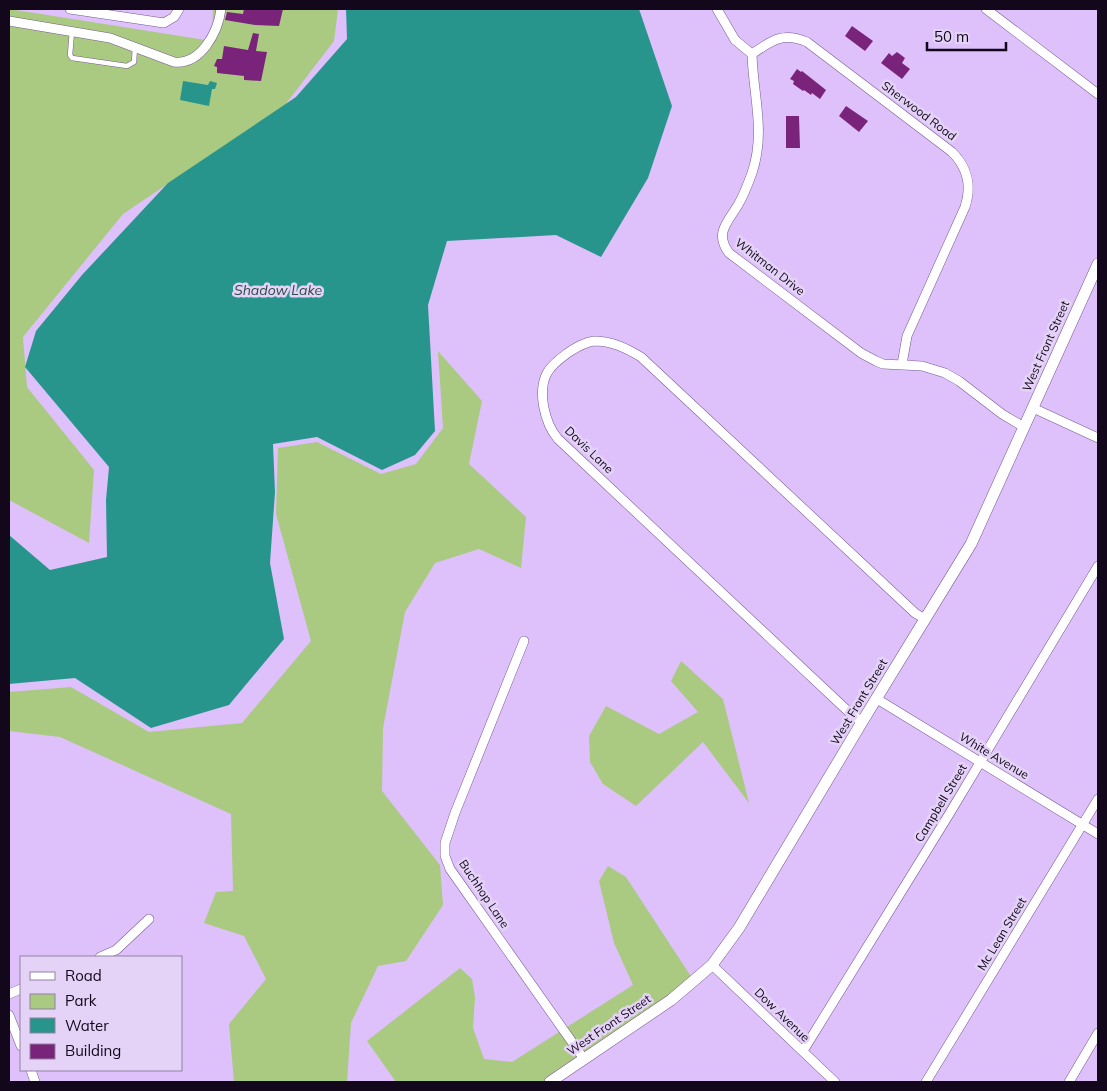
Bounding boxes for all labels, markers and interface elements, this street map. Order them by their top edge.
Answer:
scale bar [927,20,1006,52]
text: 50 m [934,27,969,46]
street label: Sherwood Road [879,78,960,144]
street label: Whitman Drive [732,235,808,298]
water label: Shadow Lake [234,281,322,299]
street label: West Front Street [1019,298,1072,393]
street label: Davis Lane [562,423,617,476]
street label: West Front Street [827,656,890,747]
street label: White Avenue [957,729,1032,782]
street label: Campbell Street [911,761,970,845]
street label: Buchhop Lane [456,857,513,931]
street label: Mc Lean Street [974,894,1029,973]
legend [20,956,182,1071]
text: Road [65,966,102,985]
street label: Dow Avenue [752,985,813,1045]
text: Park [65,991,97,1010]
street label: West Front Street [564,991,653,1058]
text: Water [65,1016,109,1035]
text: Building [65,1041,121,1060]

